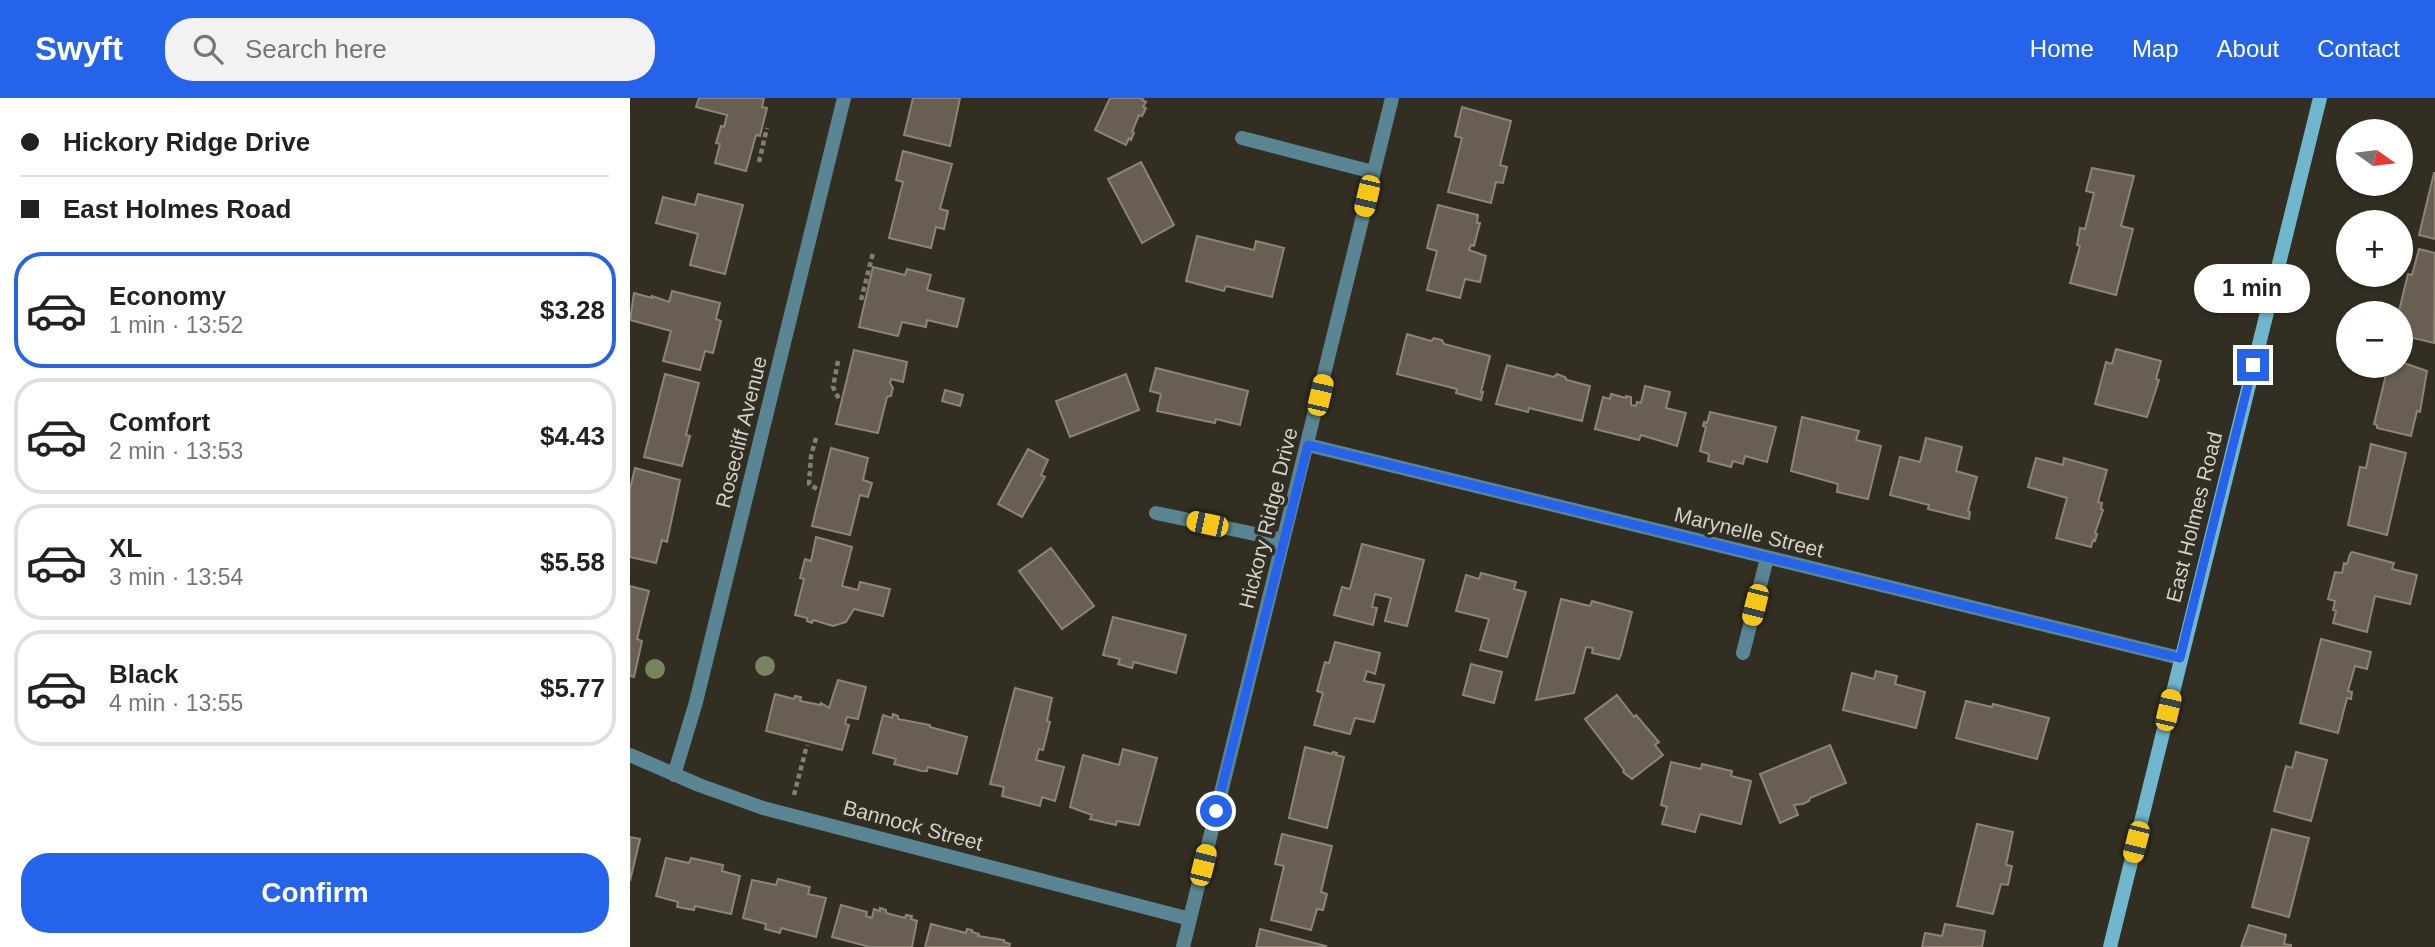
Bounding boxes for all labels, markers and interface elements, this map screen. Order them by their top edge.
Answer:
search box [165,18,655,81]
text: Swyft [35,30,123,67]
icon: search [189,30,227,68]
text: Search here [245,34,387,64]
text: Home [2030,35,2094,62]
text: Map [2132,35,2179,62]
text: About [2217,35,2279,62]
text: Contact [2317,35,2400,62]
north arrow [2336,119,2413,196]
map controls [2336,119,2413,378]
text: Hickory Ridge Drive [63,127,310,157]
car [1353,173,1382,219]
text: East Holmes Road [63,194,291,224]
button: + [2336,210,2413,287]
callout: 1 min [2195,264,2311,313]
text: 1 min [2222,275,2282,301]
icon: car [25,279,88,342]
text: Economy [109,281,226,311]
text: $3.28 [540,295,605,325]
button: − [2336,301,2413,378]
text: 1 min · 13:52 [109,312,243,338]
route end [2237,349,2269,381]
street label: Rosecliff Avenue [711,354,771,510]
car [1306,372,1335,418]
icon: car [25,405,88,468]
text: Comfort [109,407,210,437]
text: $4.43 [540,421,605,451]
street label: Hickory Ridge Drive [1234,425,1302,611]
street label: East Holmes Road [2162,429,2226,605]
text: 2 min · 13:53 [109,438,243,464]
street label: Marynelle Street [1672,502,1826,562]
car [1185,509,1230,539]
icon: car [25,531,88,594]
text: XL [109,533,142,563]
text: $5.58 [540,547,605,577]
text: 3 min · 13:54 [109,564,243,590]
car [1740,582,1771,628]
icon: car [25,657,88,720]
text: Black [109,659,178,689]
text: $5.77 [540,673,605,703]
car [2154,687,2183,733]
text: 4 min · 13:55 [109,690,243,716]
street label: Bannock Street [841,795,985,855]
route start [1200,795,1232,827]
car [2121,819,2152,865]
car [1188,842,1219,888]
button: Confirm [21,853,609,933]

